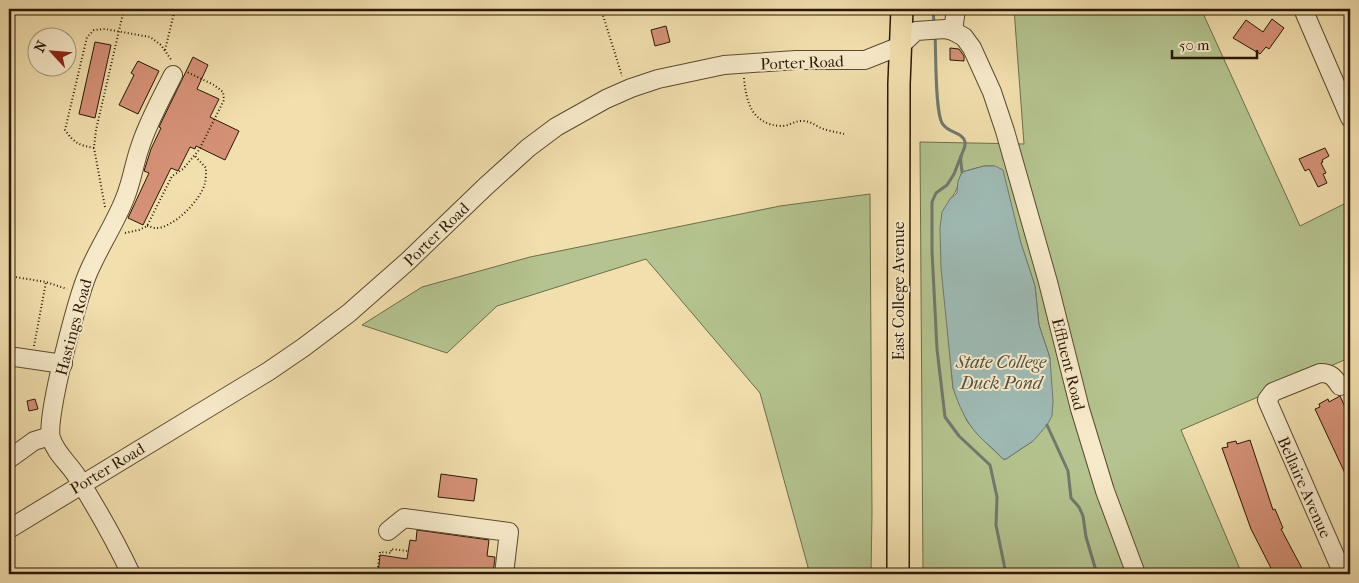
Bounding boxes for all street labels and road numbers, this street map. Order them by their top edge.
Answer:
street label: Porter Road [760,52,844,73]
street label: Porter Road [400,198,473,270]
street label: East College Avenue [889,221,908,361]
street label: Hastings Road [51,276,96,377]
street label: Effluent Road [1048,316,1089,412]
street label: Bellaire Avenue [1274,434,1335,541]
street label: Porter Road [67,439,148,498]

